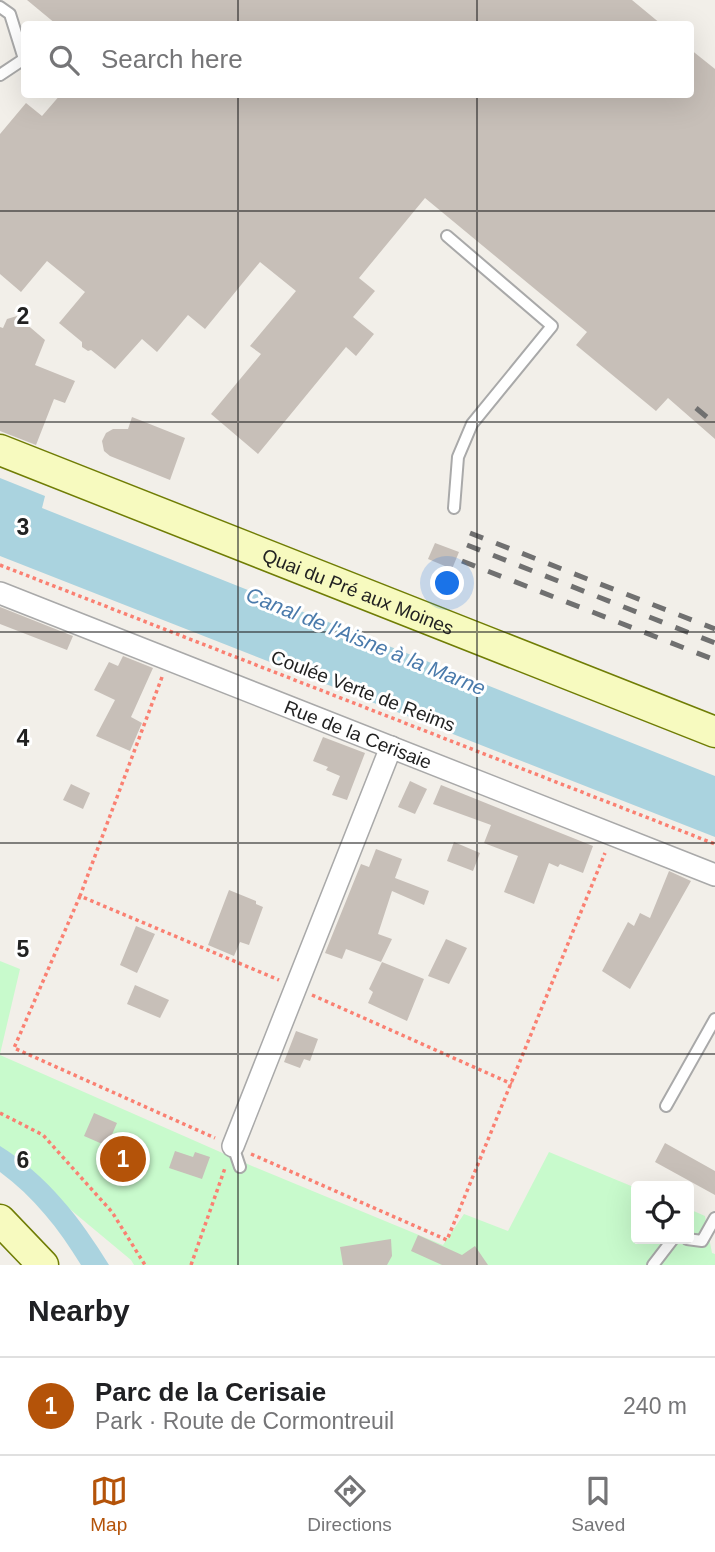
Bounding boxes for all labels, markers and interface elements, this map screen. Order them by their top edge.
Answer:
search box [21,21,694,98]
icon: search [45,41,83,79]
text: Search here [101,44,243,74]
text: 2 [17,303,29,329]
text: 3 [17,514,29,540]
street label: Quai du Pré aux Moines [259,544,457,638]
your location [430,566,464,600]
water label: Canal de l'Aisne à la Marne [243,582,489,700]
street label: Coulée Verte de Reims [268,646,458,736]
street label: Rue de la Cerisaie [282,696,435,773]
text: 4 [17,725,30,751]
text: 5 [17,936,30,962]
pin: 1 [100,1133,146,1185]
text: 6 [17,1147,29,1173]
map controls [631,1181,694,1244]
button: locate [631,1181,694,1244]
text: Nearby [28,1294,130,1327]
text: Parc de la Cerisaie [95,1377,326,1407]
text: 1 [45,1393,57,1419]
text: 240 m [623,1393,687,1419]
text: Park · Route de Cormontreuil [95,1408,394,1434]
tab: Map [90,1472,128,1536]
tab: Directions [307,1472,392,1536]
tab: Saved [571,1472,625,1536]

